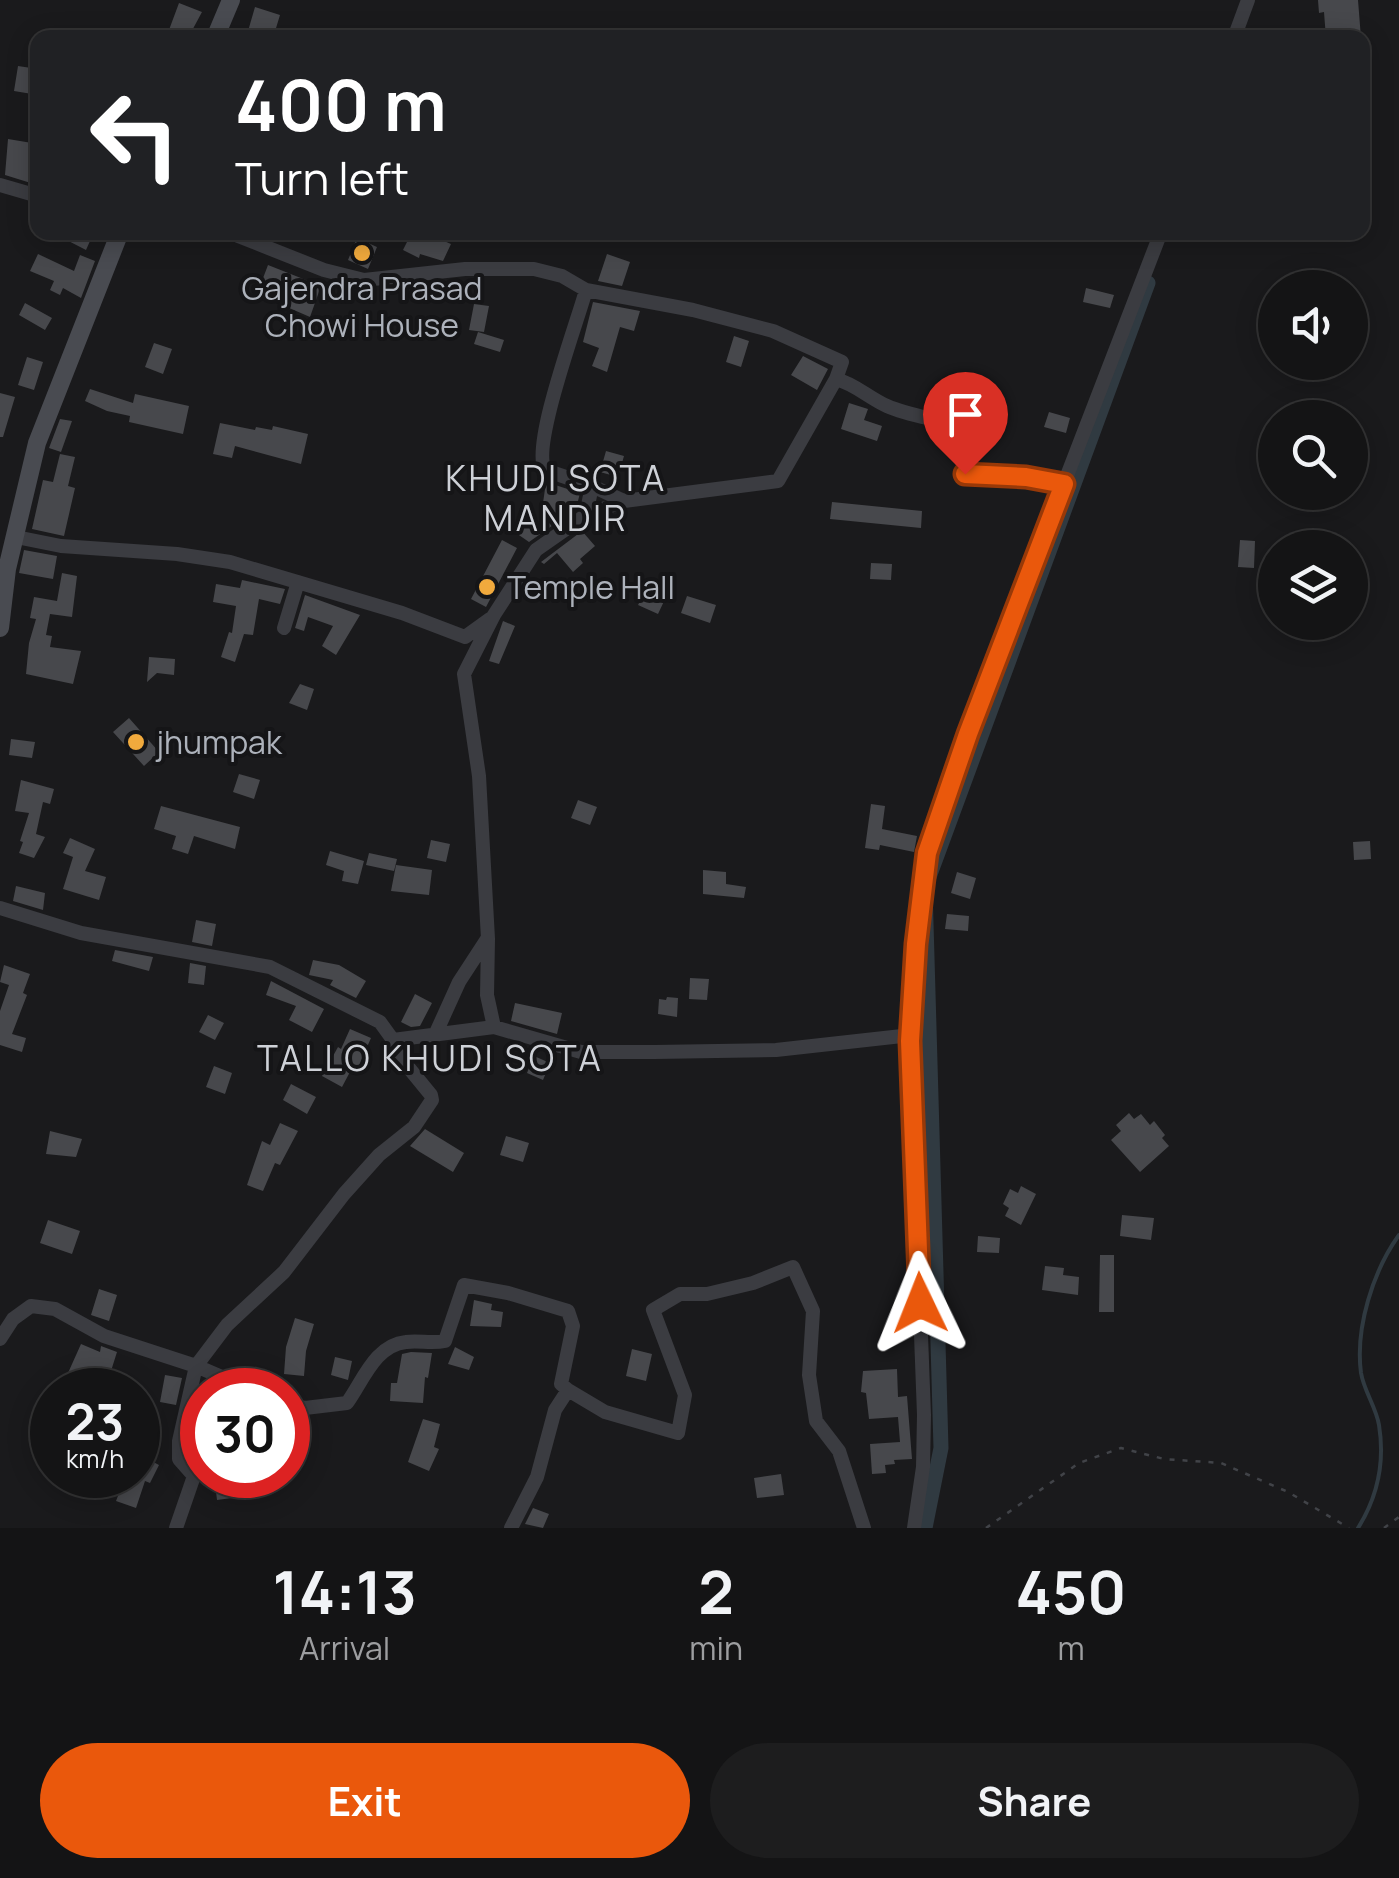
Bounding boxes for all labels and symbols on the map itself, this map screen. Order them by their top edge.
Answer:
marker: Gajendra Prasad Chowi House [351,242,373,264]
place label: Gajendra Prasad Chowi House [241,266,483,347]
pin [923,372,1008,475]
district label: KHUDI SOTA MANDIR [445,454,667,542]
place label: Temple Hall [507,565,675,609]
marker: Temple Hall [476,576,498,598]
place label: jhumpak [155,720,283,764]
marker: jhumpak [125,731,147,753]
district label: TALLO KHUDI SOTA [257,1034,603,1082]
position arrow [868,1251,972,1355]
speed limit sign: 30 [180,1368,310,1498]

